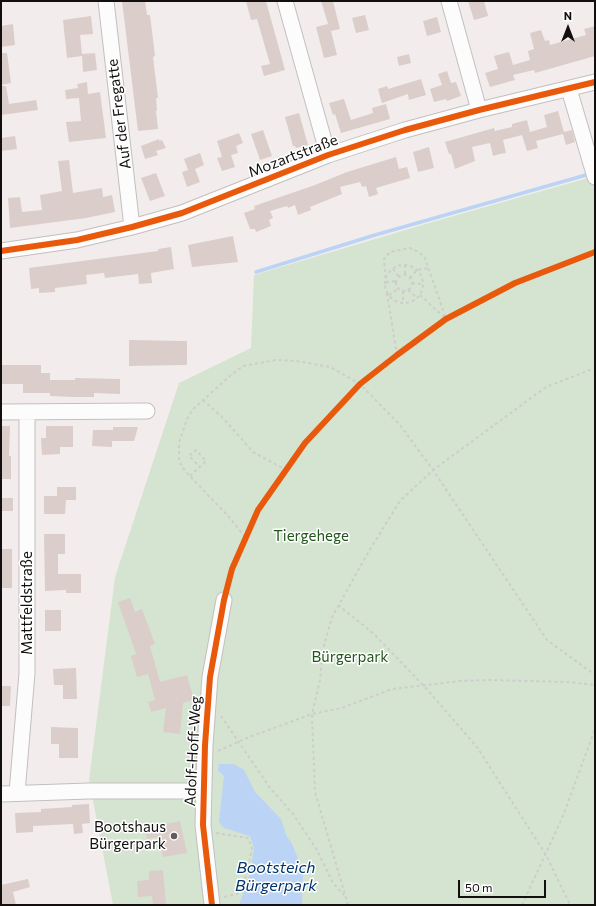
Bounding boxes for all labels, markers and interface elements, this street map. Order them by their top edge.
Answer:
north arrow [548,8,588,48]
text: N [564,9,572,22]
street label: Auf der Fregatte [103,58,135,170]
street label: Mozartstraße [246,131,340,181]
park label: Tiergehege [273,527,349,545]
street label: Mattfeldstraße [18,551,36,655]
park label: Bürgerpark [312,648,388,666]
street label: Adolf-Hoff-Weg [181,695,205,807]
place label: Bootshaus Bürgerpark [89,818,166,853]
marker: Bootshaus Bürgerpark [169,831,179,841]
water label: Bootsteich Bürgerpark [235,858,317,896]
scale bar [460,872,548,898]
text: 50 m [465,880,493,894]

